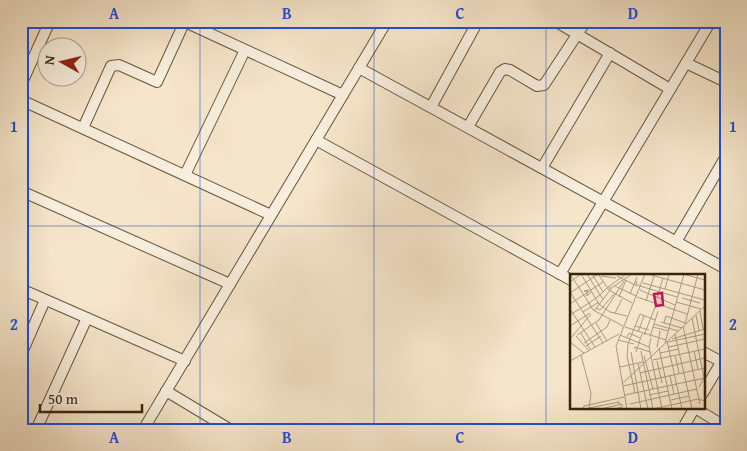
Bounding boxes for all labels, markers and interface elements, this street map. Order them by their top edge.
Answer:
text: A [109,1,120,25]
text: B [282,1,292,25]
text: C [455,1,465,25]
text: D [628,1,638,25]
north arrow [38,38,88,88]
text: N [39,54,60,66]
text: 1 [10,114,18,138]
text: 1 [729,114,737,138]
inset map [570,274,704,408]
text: 2 [10,312,18,336]
text: 2 [729,312,737,336]
scale bar [40,381,142,413]
text: 50 m [48,388,79,409]
text: A [109,425,120,449]
text: B [282,425,292,449]
text: C [455,425,465,449]
text: D [628,425,638,449]

